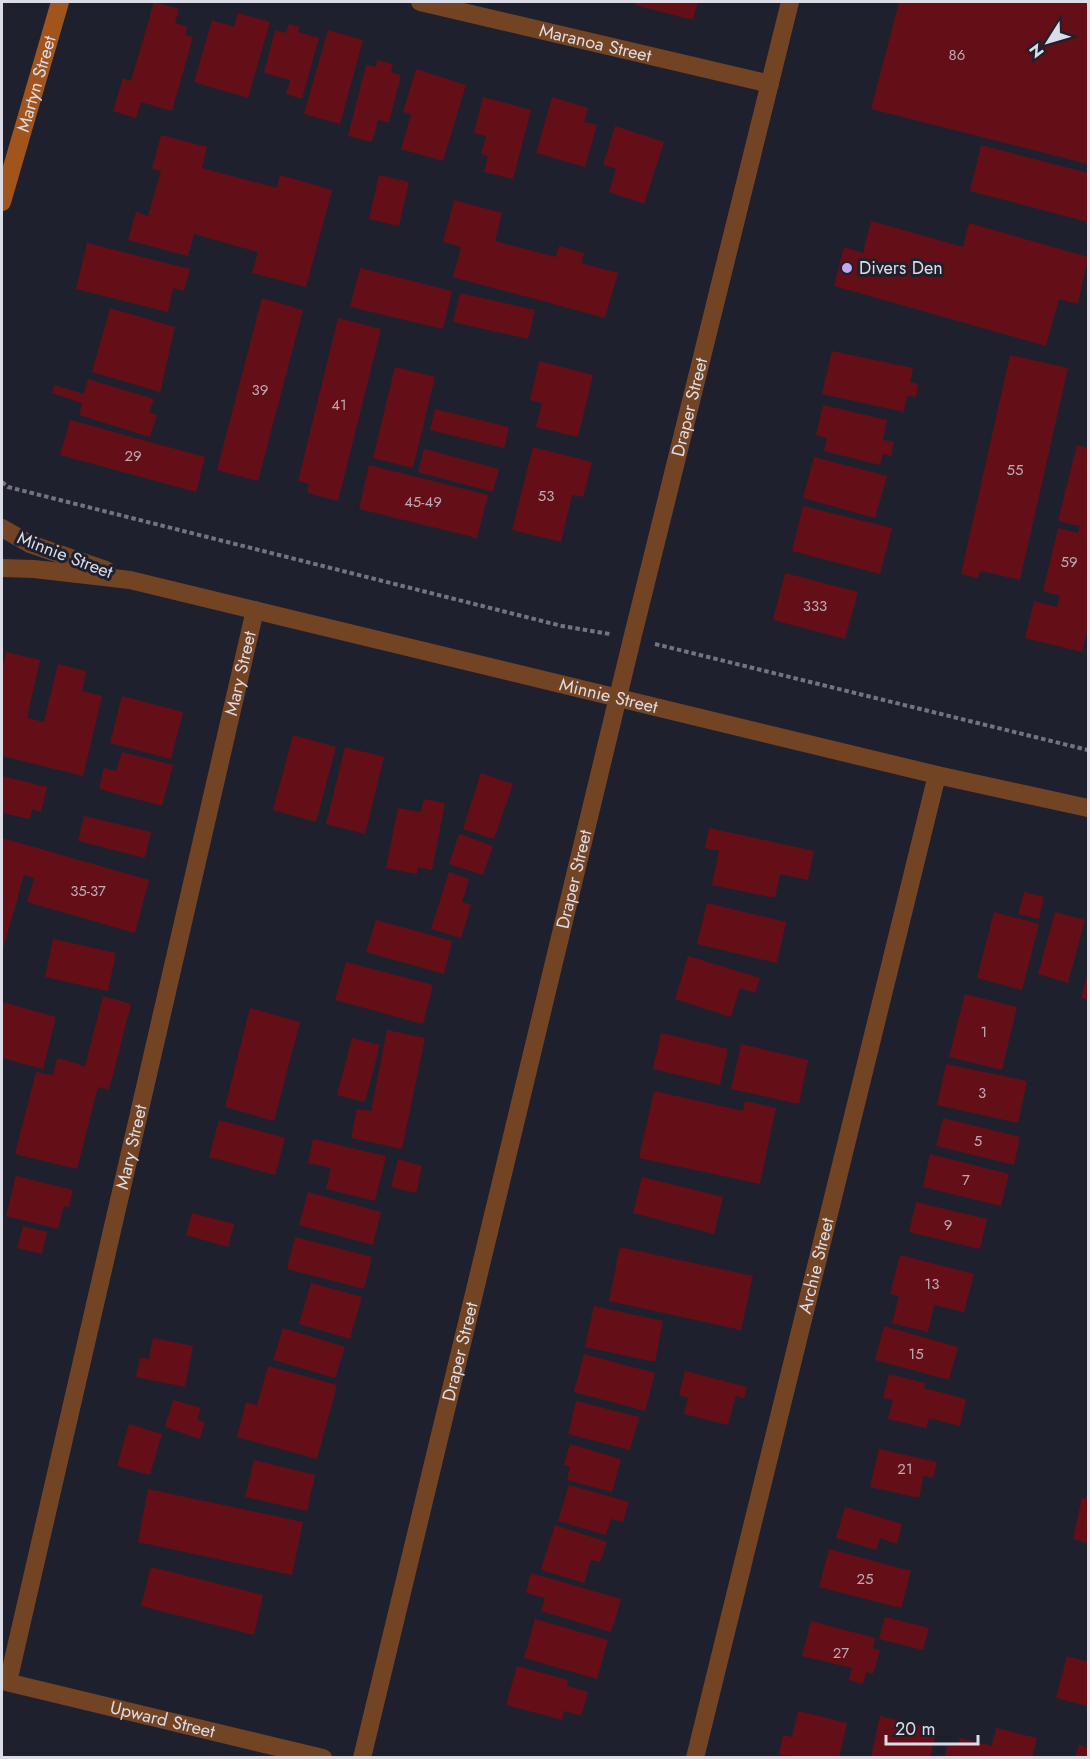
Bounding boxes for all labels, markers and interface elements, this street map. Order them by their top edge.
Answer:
north arrow [1018,12,1078,72]
street label: Maranoa Street [537,17,655,69]
street label: Martyn Street [10,32,63,135]
text: N [1023,39,1049,63]
house number: 86 [949,44,965,66]
place label: Divers Den [859,255,943,281]
marker: Divers Den [840,261,854,275]
street label: Draper Street [665,354,714,459]
house number: 39 [252,379,268,401]
house number: 41 [331,394,347,416]
house number: 29 [124,445,142,467]
house number: 55 [1007,459,1023,481]
house number: 53 [538,485,554,507]
house number: 45-49 [404,491,442,513]
street label: Minnie Street [13,525,117,585]
house number: 59 [1060,551,1078,573]
house number: 333 [803,595,827,617]
street label: Mary Street [218,628,263,718]
street label: Minnie Street [557,671,661,720]
street label: Draper Street [550,826,599,931]
house number: 35-37 [70,880,106,902]
house number: 1 [981,1021,987,1043]
house number: 3 [978,1082,986,1104]
street label: Mary Street [109,1101,154,1192]
house number: 5 [974,1130,982,1152]
house number: 7 [962,1169,970,1191]
street label: Archie Street [792,1214,841,1316]
house number: 9 [944,1214,952,1236]
house number: 13 [925,1273,939,1295]
street label: Draper Street [436,1299,485,1404]
house number: 15 [908,1343,924,1365]
house number: 21 [897,1458,913,1480]
house number: 25 [857,1568,874,1590]
house number: 27 [833,1642,849,1664]
street label: Upward Street [107,1694,218,1745]
scale bar [886,1708,978,1746]
text: 20 m [895,1716,935,1742]

